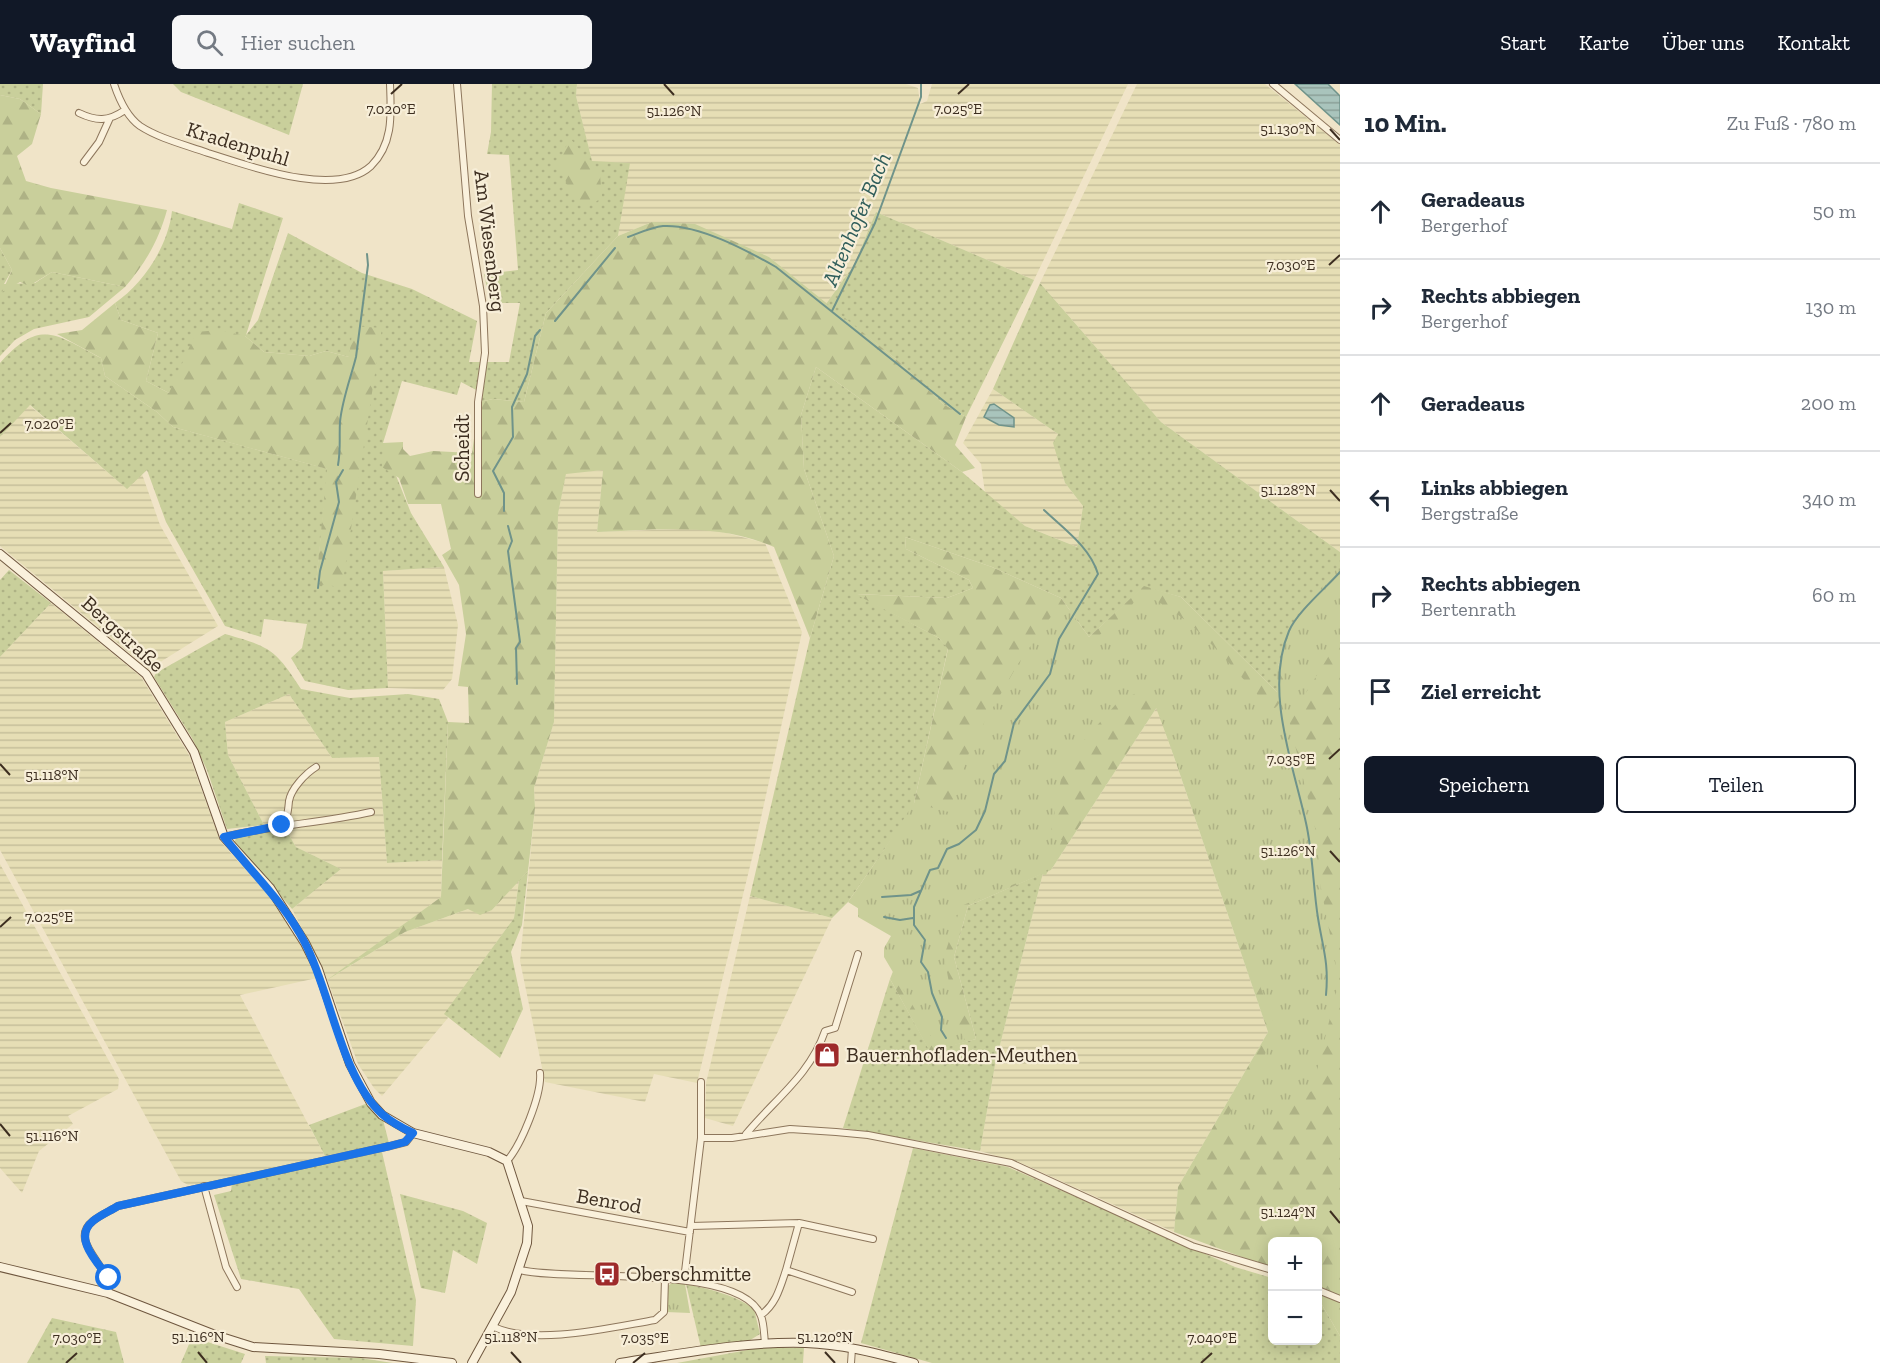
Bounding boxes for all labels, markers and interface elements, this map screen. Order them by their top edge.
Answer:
search box [172,15,592,69]
text: Wayfind [30,26,136,59]
icon: search [193,26,226,59]
text: Hier suchen [241,29,355,56]
text: Start [1500,30,1546,55]
text: Karte [1579,30,1629,55]
text: Über uns [1662,30,1744,55]
text: Kontakt [1777,30,1850,55]
text: 7.020°E [366,100,416,118]
text: 7.025°E [934,100,982,118]
text: 51.126°N [646,102,702,120]
text: 10 Min. [1364,107,1447,139]
text: Zu Fuß · 780 m [1727,111,1856,135]
street label: Kradenpuhl [184,116,293,171]
text: 51.130°N [1260,120,1316,138]
water label: Altenhofer Bach [816,148,897,291]
street label: Am Wiesenberg [469,168,512,314]
text: Geradeaus [1421,186,1525,213]
icon: ahead [1364,195,1397,228]
text: 50 m [1812,199,1856,223]
text: Bergerhof [1421,213,1507,237]
text: 7.030°E [1267,256,1316,274]
text: Rechts abbiegen [1421,282,1580,309]
icon: right [1364,291,1397,324]
text: 130 m [1805,295,1856,319]
text: Bergerhof [1421,309,1507,333]
icon: ahead [1364,387,1397,420]
text: Geradeaus [1421,390,1525,417]
text: 200 m [1801,391,1856,415]
street label: Scheidt [449,414,474,482]
text: 7.020°E [24,415,74,433]
text: Links abbiegen [1421,474,1568,501]
text: 51.128°N [1260,481,1316,499]
icon: left [1364,483,1397,516]
text: 340 m [1802,487,1856,511]
text: Bergstraße [1421,501,1519,525]
text: Rechts abbiegen [1421,570,1580,597]
icon: right [1364,579,1397,612]
text: 60 m [1812,583,1856,607]
street label: Bergstraße [77,590,170,677]
text: Bertenrath [1421,597,1516,621]
icon: arrive [1364,675,1397,708]
text: Ziel erreicht [1421,678,1541,705]
text: 7.035°E [1267,750,1315,768]
button: Speichern [1364,756,1604,813]
button: Teilen [1616,756,1856,813]
text: 51.118°N [25,766,79,784]
route end [268,811,294,837]
text: 51.126°N [1260,842,1316,860]
text: 7.025°E [25,908,73,926]
shop icon: Bauernhofladen-Meuthen [812,1040,842,1070]
place label: Bauernhofladen-Meuthen [846,1042,1077,1067]
text: 51.116°N [25,1127,79,1145]
street label: Benrod [575,1182,644,1219]
text: 51.124°N [1261,1203,1315,1221]
map controls [1268,1237,1322,1345]
button: + [1268,1237,1322,1291]
bus stop icon: Oberschmitte [592,1259,622,1289]
place label: Oberschmitte [626,1261,751,1286]
route start [95,1264,121,1290]
button: − [1268,1291,1322,1345]
text: 51.116°N [171,1328,225,1346]
text: 51.118°N [484,1328,538,1346]
text: 51.120°N [797,1328,853,1346]
text: 7.030°E [53,1329,102,1347]
text: 7.035°E [621,1329,669,1347]
text: 7.040°E [1187,1329,1237,1347]

